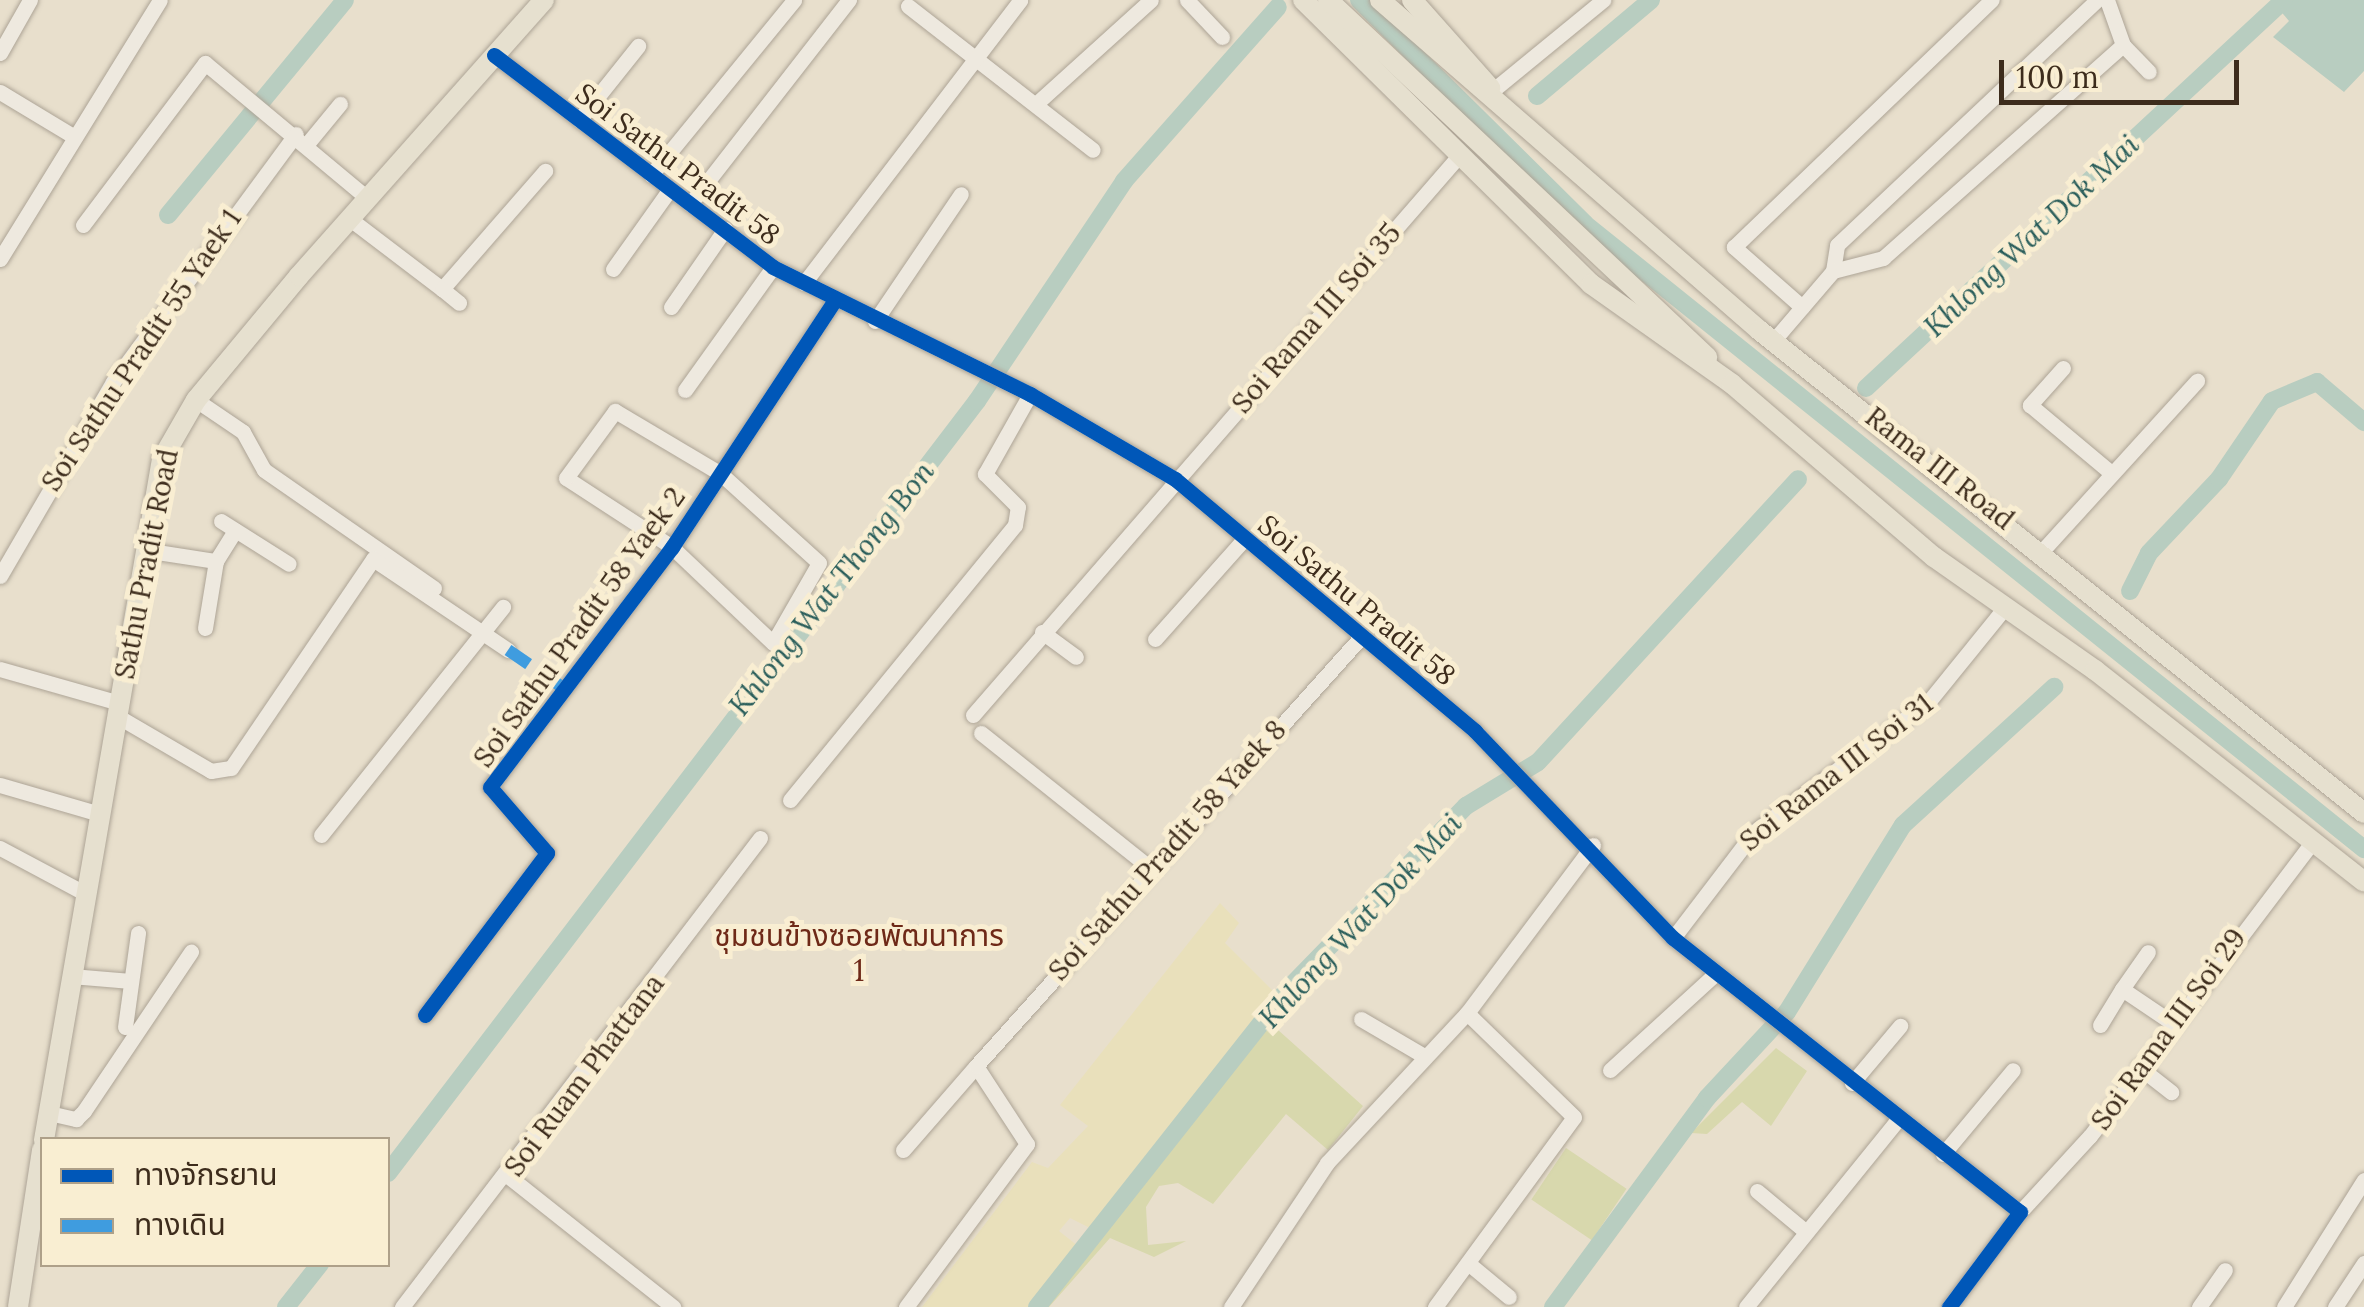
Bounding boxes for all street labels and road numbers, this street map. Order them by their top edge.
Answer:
street label: Soi Sathu Pradit 58 [569,76,787,252]
street label: Soi Sathu Pradit 55 Yaek 1 [34,203,248,497]
street label: Soi Rama III Soi 35 [1225,216,1407,420]
street label: Rama III Road [1859,400,2021,536]
street label: Sathu Pradit Road [107,446,185,682]
street label: Soi Sathu Pradit 58 Yaek 2 [466,481,692,773]
street label: Soi Sathu Pradit 58 [1252,508,1462,692]
street label: Soi Rama III Soi 31 [1733,686,1939,858]
street label: Soi Sathu Pradit 58 Yaek 8 [1041,713,1293,987]
street label: Soi Rama III Soi 29 [2084,922,2252,1136]
street label: Soi Ruam Phattana [497,967,671,1183]

